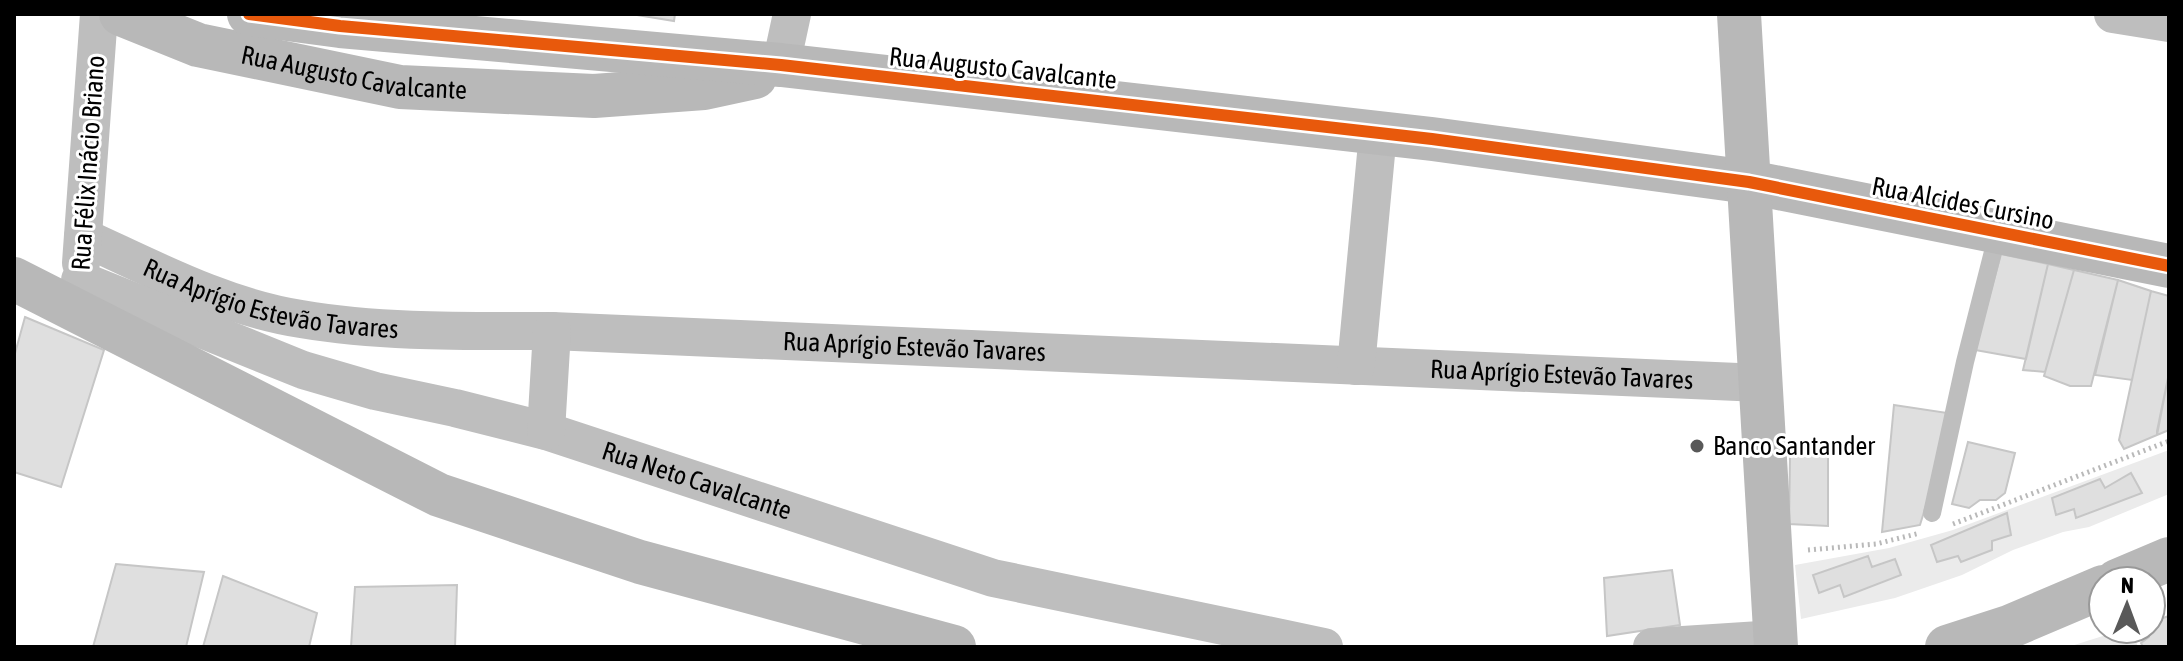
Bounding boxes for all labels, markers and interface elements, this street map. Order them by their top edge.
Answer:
street label: Rua Augusto Cavalcante [239,39,468,105]
street label: Rua Augusto Cavalcante [888,41,1118,95]
street label: Rua Félix Inácio Briano [66,54,110,272]
street label: Rua Alcides Cursino [1869,171,2057,235]
street label: Rua Aprígio Estevão Tavares [139,252,399,344]
street label: Rua Aprígio Estevão Tavares [782,326,1046,367]
street label: Rua Aprígio Estevão Tavares [1430,354,1694,395]
place label: Banco Santander [1713,431,1875,461]
street label: Rua Neto Cavalcante [598,435,796,526]
marker: Banco Santander [1688,437,1706,455]
north arrow [2087,565,2167,645]
text: N [2121,572,2134,598]

